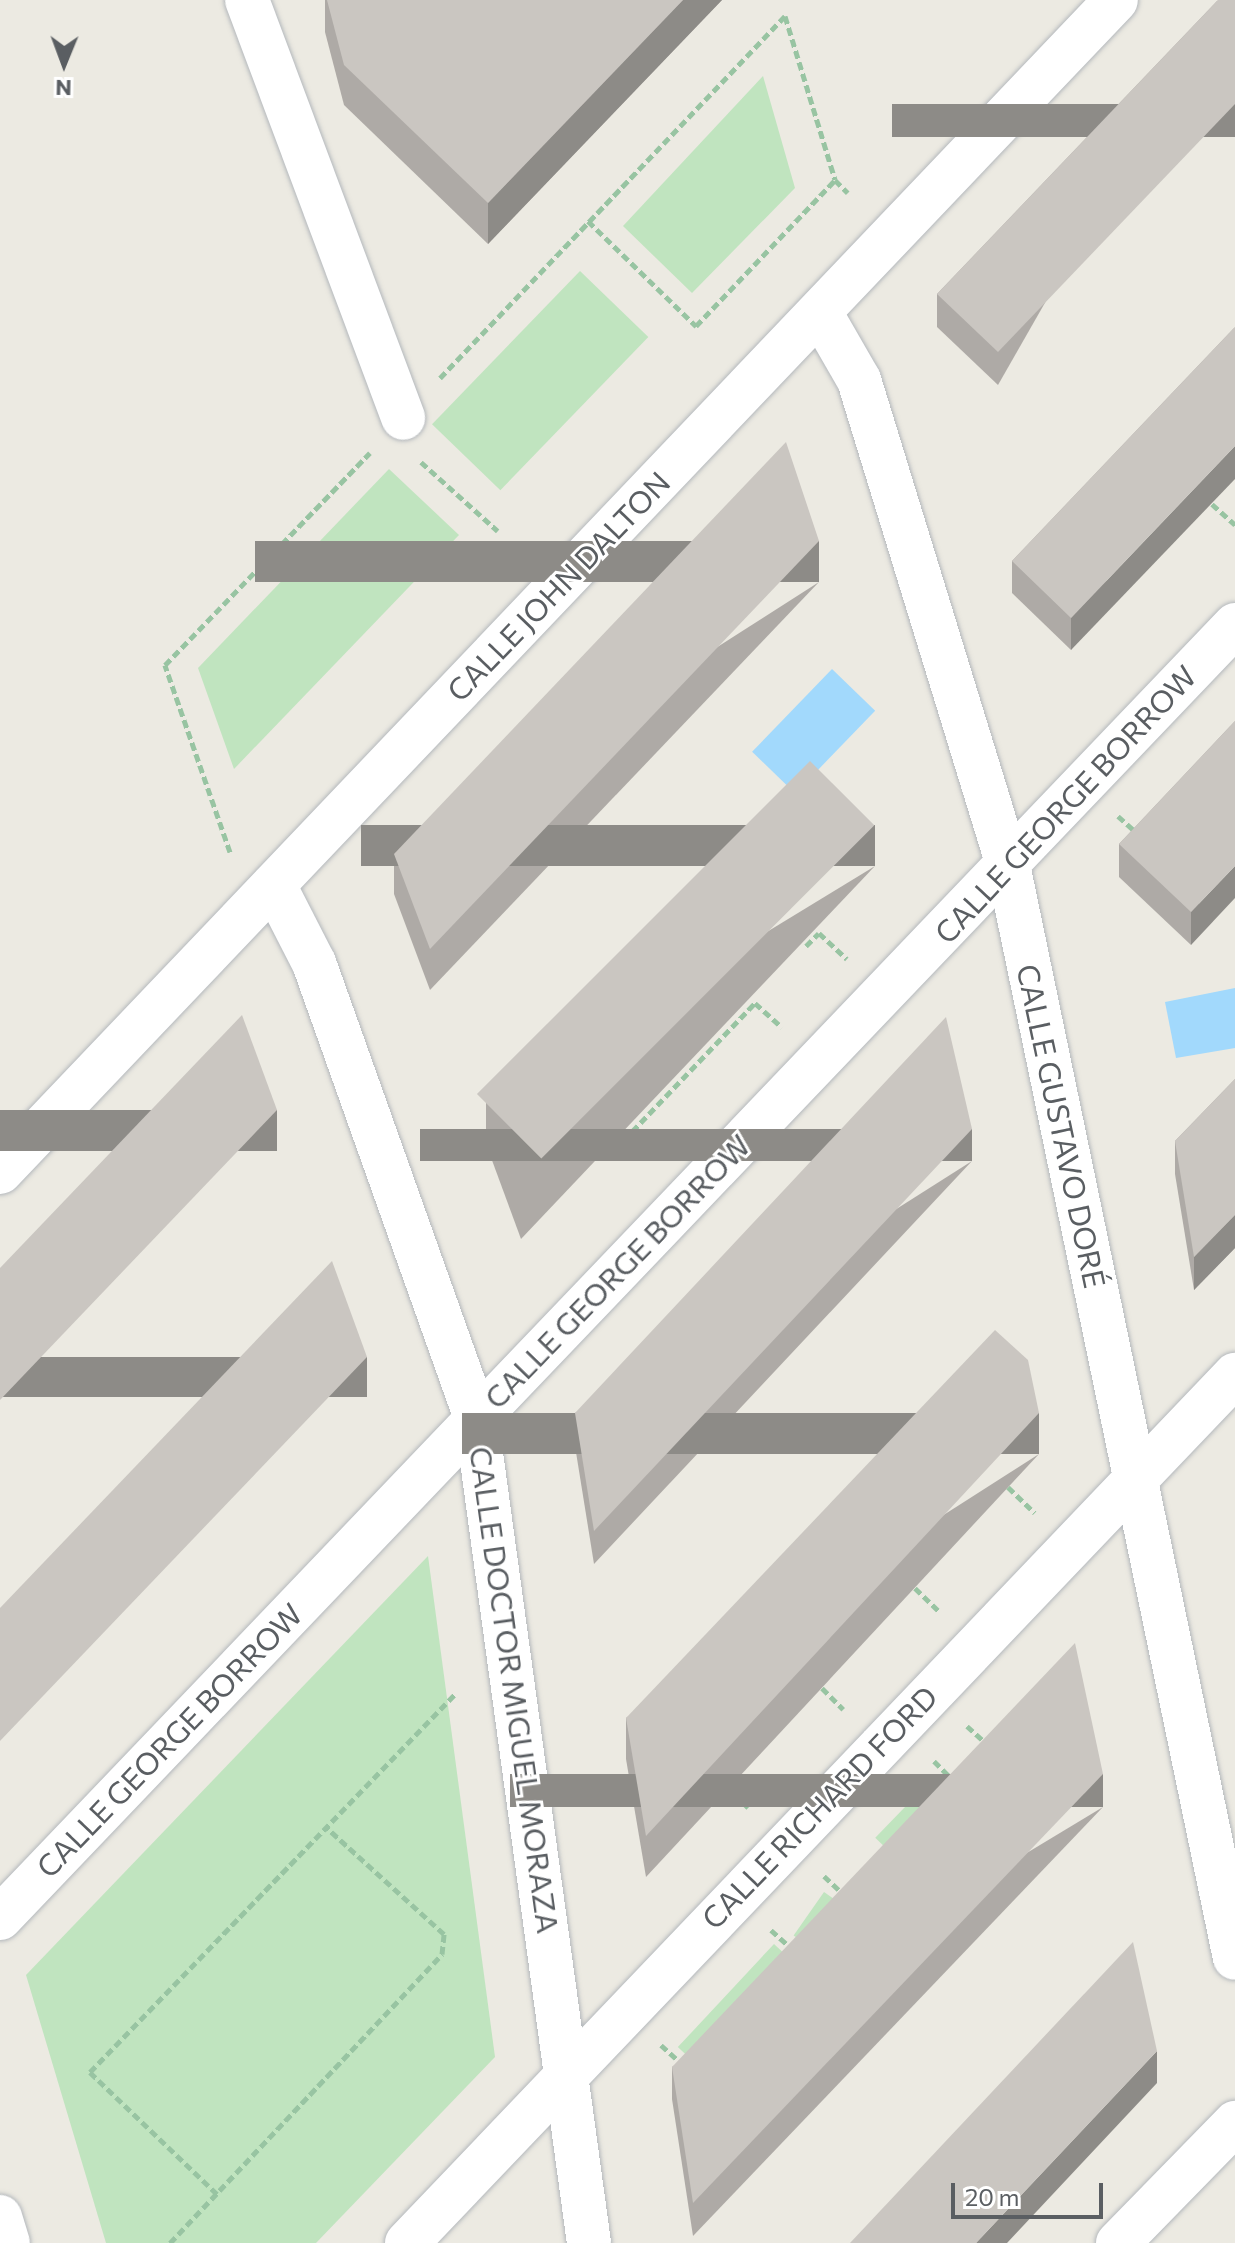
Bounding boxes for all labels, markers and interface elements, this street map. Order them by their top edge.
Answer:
north arrow [24,24,104,104]
text: N [55,75,72,102]
street label: CALLE JOHN DALTON [439,464,677,708]
street label: CALLE GEORGE BORROW [927,658,1203,950]
street label: CALLE GUSTAVO DORÉ [1010,961,1114,1291]
street label: CALLE GEORGE BORROW [477,1127,757,1415]
street label: CALLE DOCTOR MIGUEL MORAZA [463,1444,567,1936]
street label: CALLE GEORGE BORROW [29,1596,309,1884]
street label: CALLE RICHARD FORD [694,1678,944,1936]
scale bar [955,2167,1107,2217]
text: 20 m [965,2182,1019,2211]

